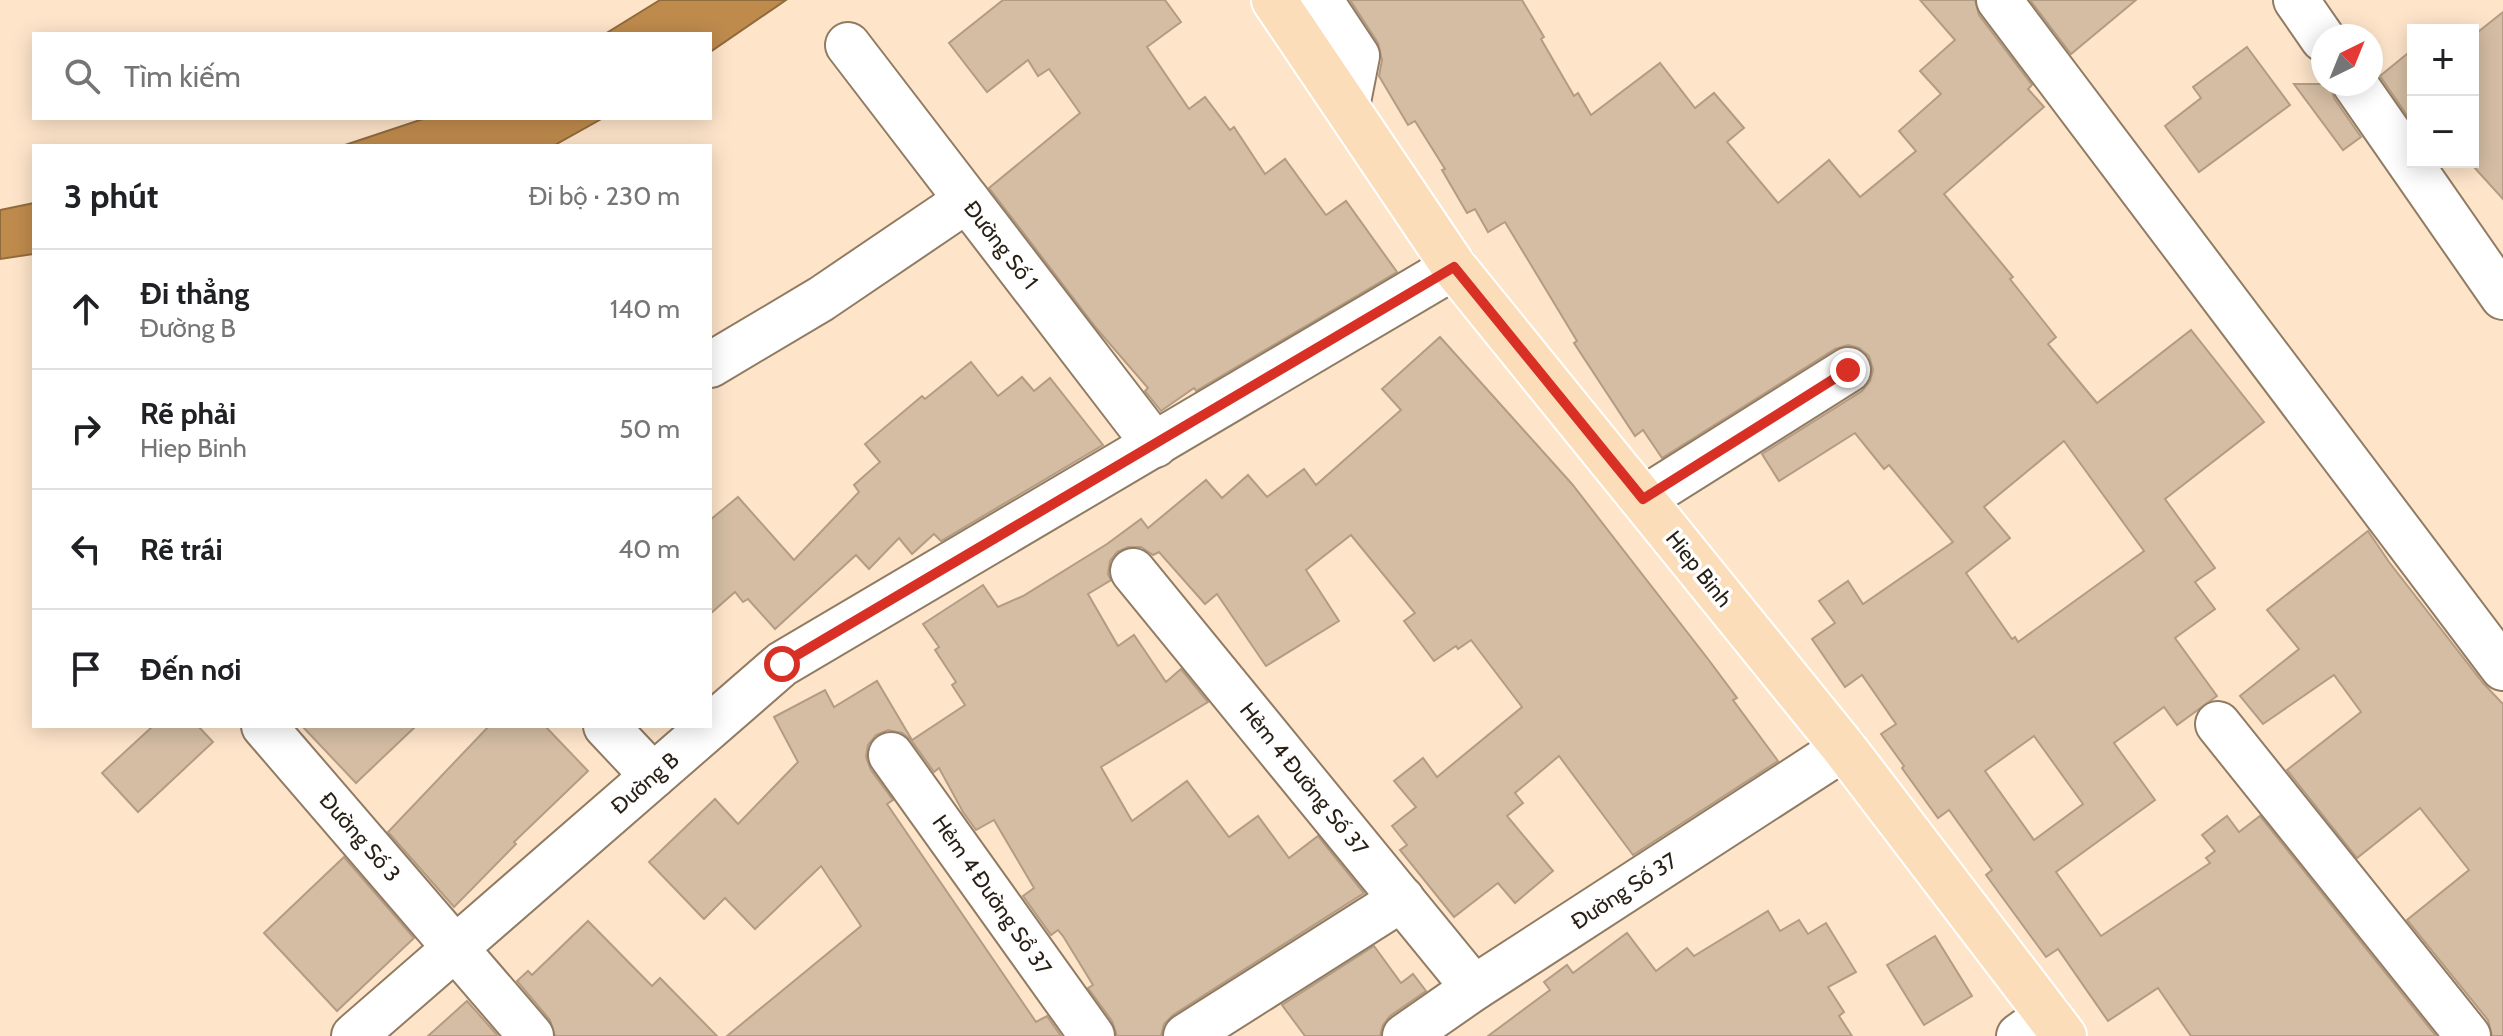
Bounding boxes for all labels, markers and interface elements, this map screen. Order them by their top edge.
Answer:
north arrow [2311,24,2383,96]
map controls [2407,24,2479,168]
button: + [2407,24,2479,96]
search box [32,32,712,120]
icon: search [60,54,104,98]
text: Tìm kiếm [124,58,241,95]
button: − [2407,96,2479,168]
text: 3 phút [64,175,159,217]
text: Đi bộ · 230 m [529,180,680,212]
street label: Đường Số 1 [958,195,1044,295]
text: Đi thẳng [140,275,249,312]
icon: ahead [64,287,108,331]
text: 140 m [610,293,680,325]
text: Đường B [140,312,236,344]
route end [1830,352,1866,388]
text: Rẽ phải [140,395,236,432]
icon: right [64,407,108,451]
text: 50 m [619,413,680,445]
text: Hiep Binh [140,432,247,464]
street label: Hiep Binh [1660,525,1738,613]
icon: left [64,527,108,571]
text: Rẽ trái [140,531,223,568]
text: 40 m [618,533,680,565]
route start [764,646,800,682]
icon: arrive [64,647,108,691]
text: Đến nơi [140,651,242,688]
street label: Hẻm 4 Đường Số 37 [1234,697,1374,861]
street label: Đường B [606,746,684,820]
street label: Đường Số 3 [314,787,406,887]
street label: Hẻm 4 Đường Sổ 37 [927,810,1057,980]
street label: Đường Số 37 [1566,847,1682,935]

